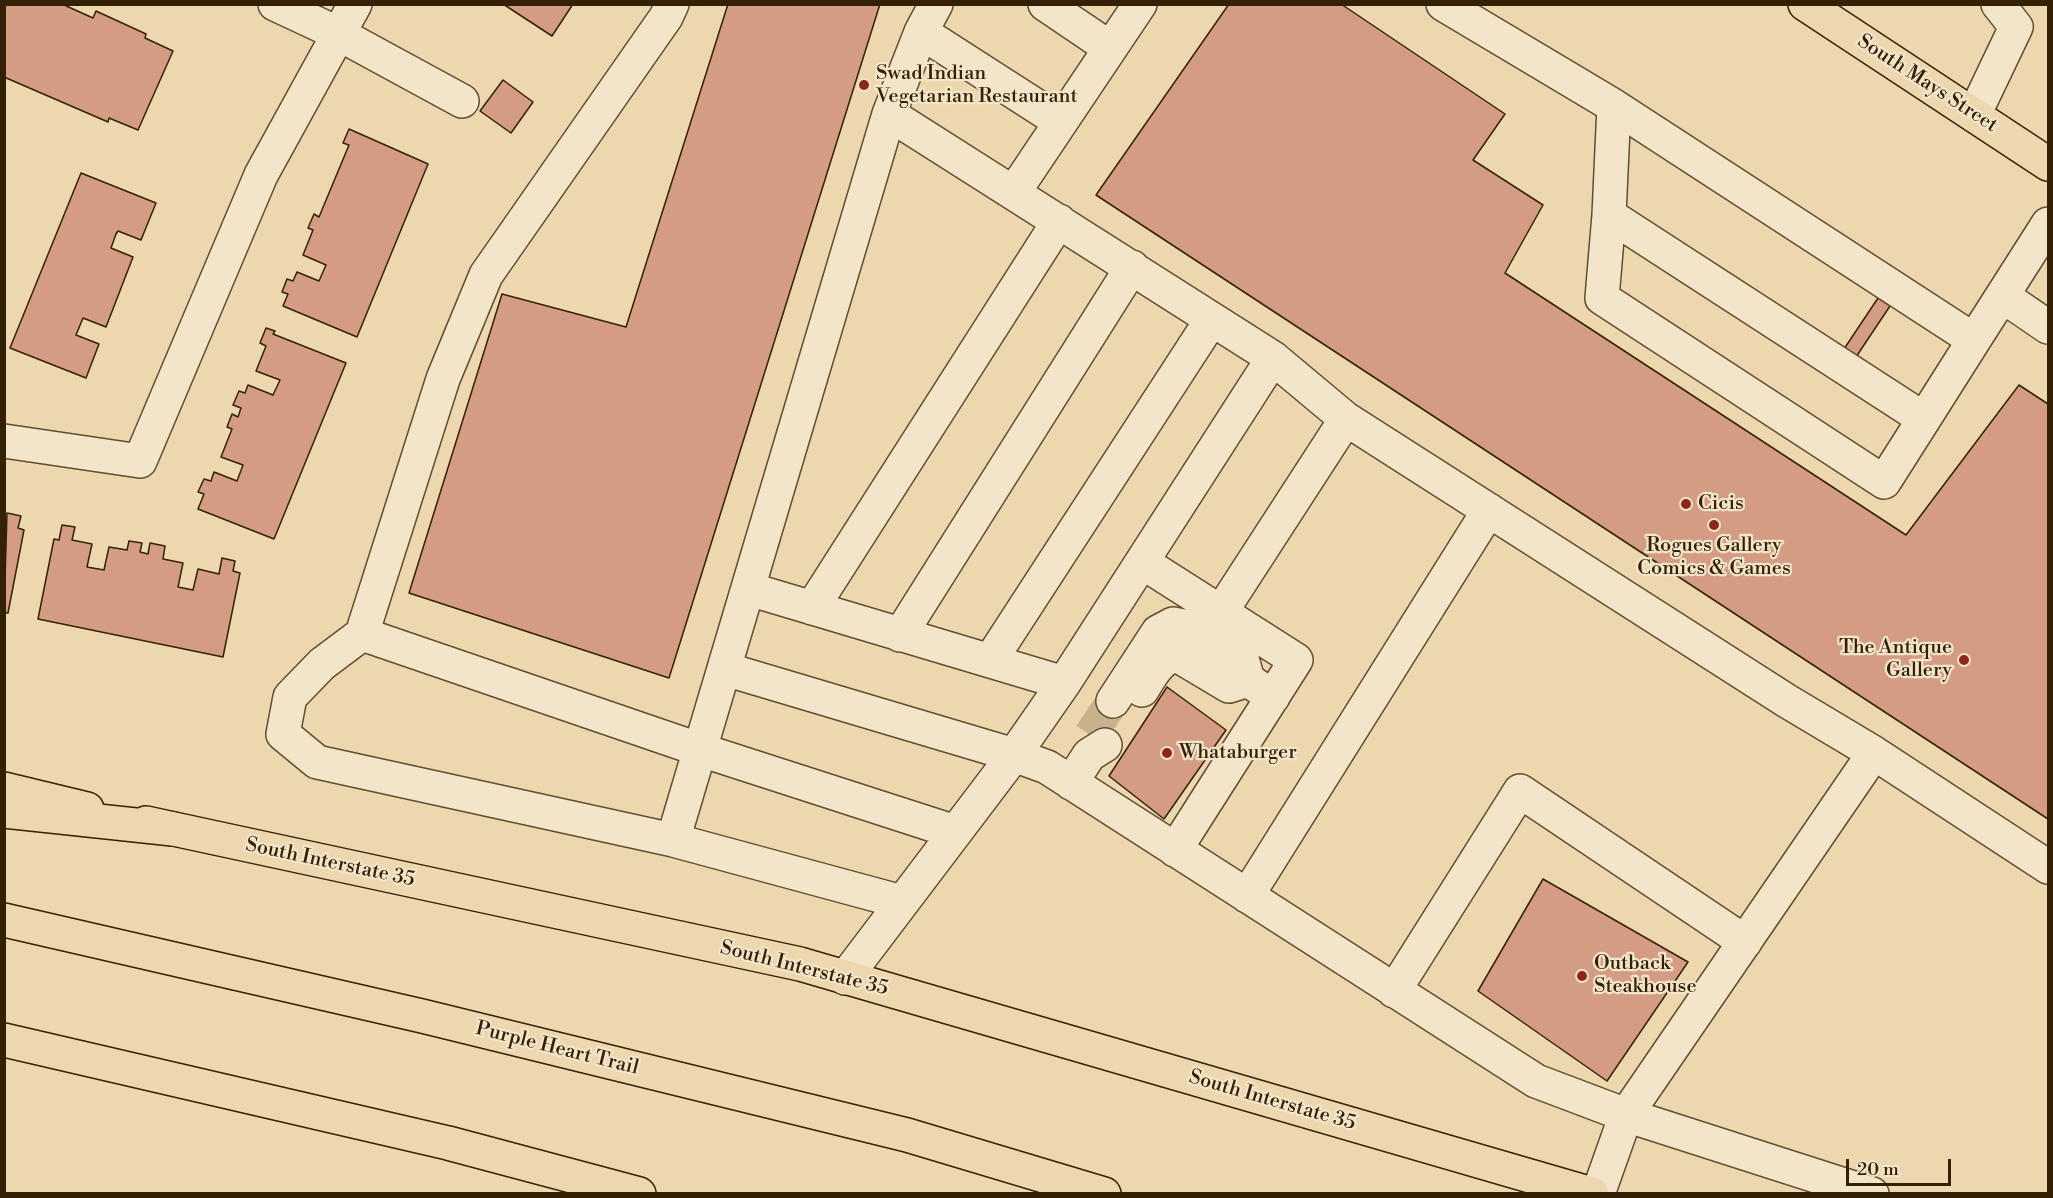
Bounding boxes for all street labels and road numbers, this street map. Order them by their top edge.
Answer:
street label: South Mays Street [1853,30,2001,138]
street label: South Interstate 35 [243,833,417,893]
street label: South Interstate 35 [718,937,890,1001]
street label: Purple Heart Trail [473,1017,641,1081]
street label: South Interstate 35 [1186,1066,1358,1136]

